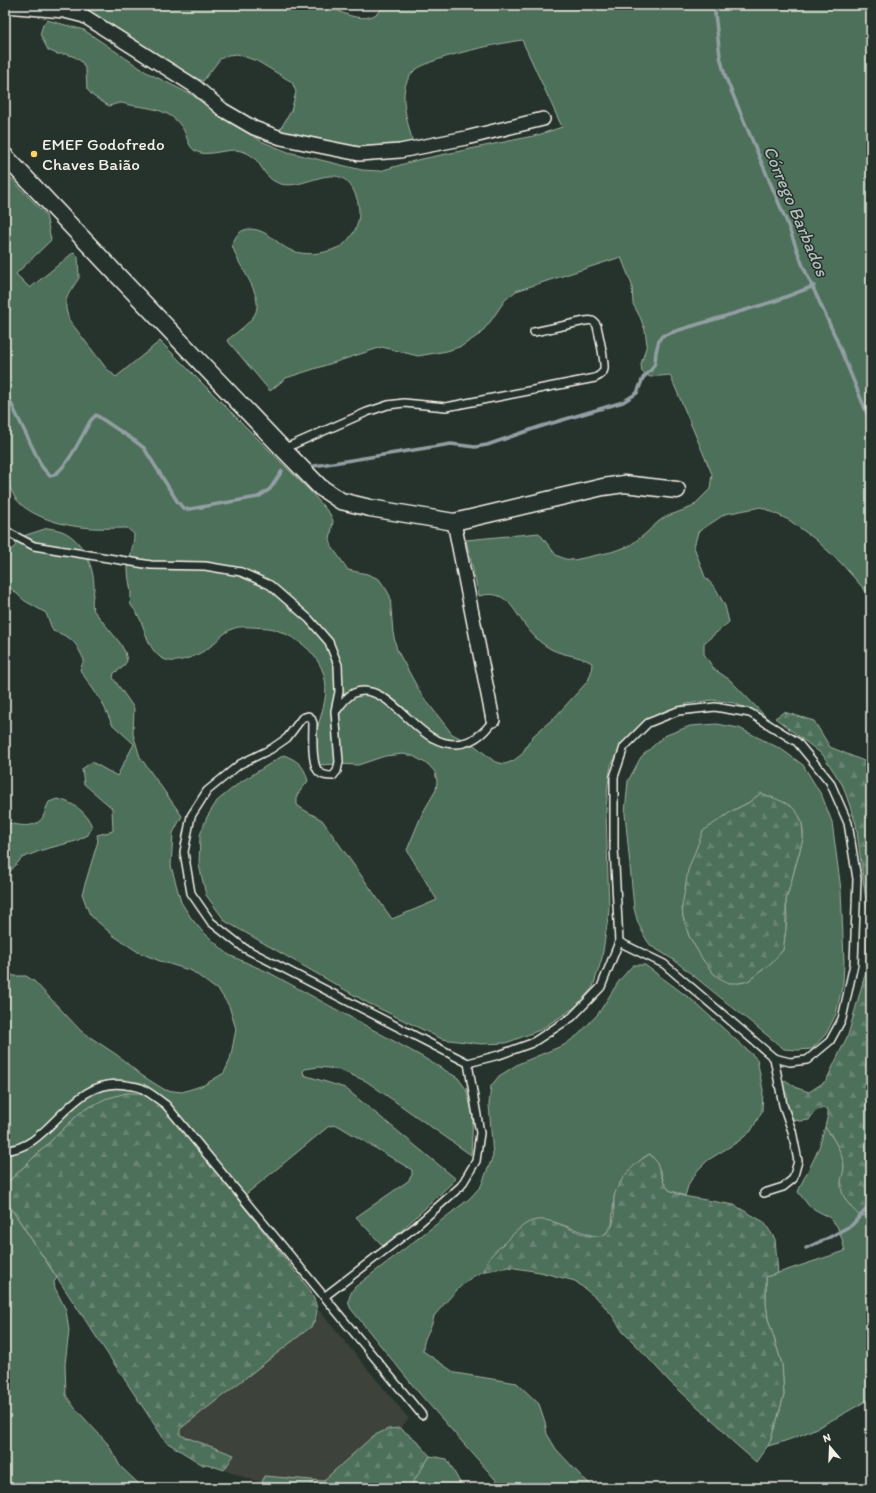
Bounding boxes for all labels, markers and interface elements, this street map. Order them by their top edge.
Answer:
place label: EMEF Godofredo Chaves Baião [42,134,165,174]
water label: Córrego Barbados [759,142,834,280]
marker: EMEF Godofredo Chaves Baião [29,149,39,159]
north arrow [810,1427,850,1467]
text: N [821,1431,833,1445]

